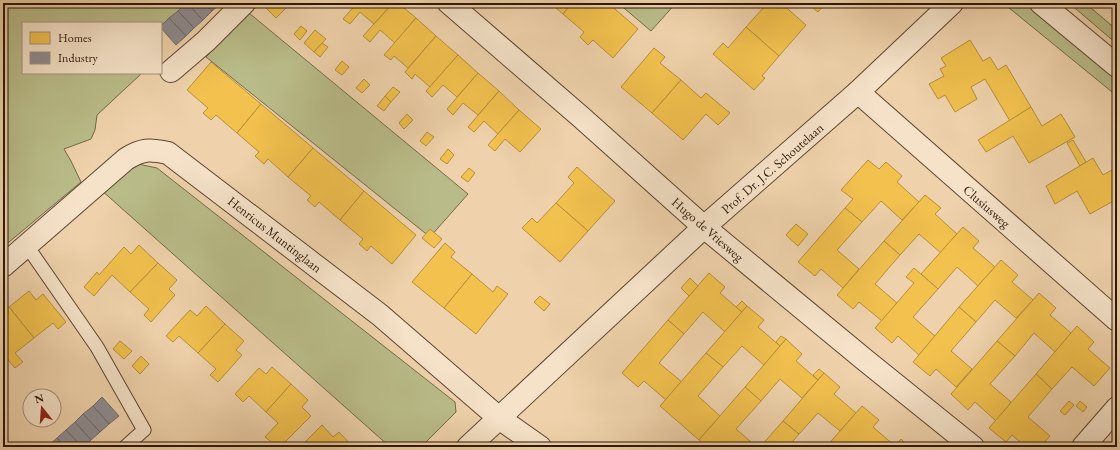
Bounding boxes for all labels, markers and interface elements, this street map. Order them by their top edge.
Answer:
legend [22,22,162,74]
text: Homes [58,30,92,46]
text: Industry [58,50,98,66]
street label: Prof. Dr. J.C. Schoutelaan [718,119,827,217]
street label: Clusiusweg [960,181,1014,232]
street label: Henricus Muntinglaan [224,192,325,276]
street label: Hugo de Vriesweg [668,193,747,266]
north arrow [22,388,62,428]
text: N [33,390,45,406]

